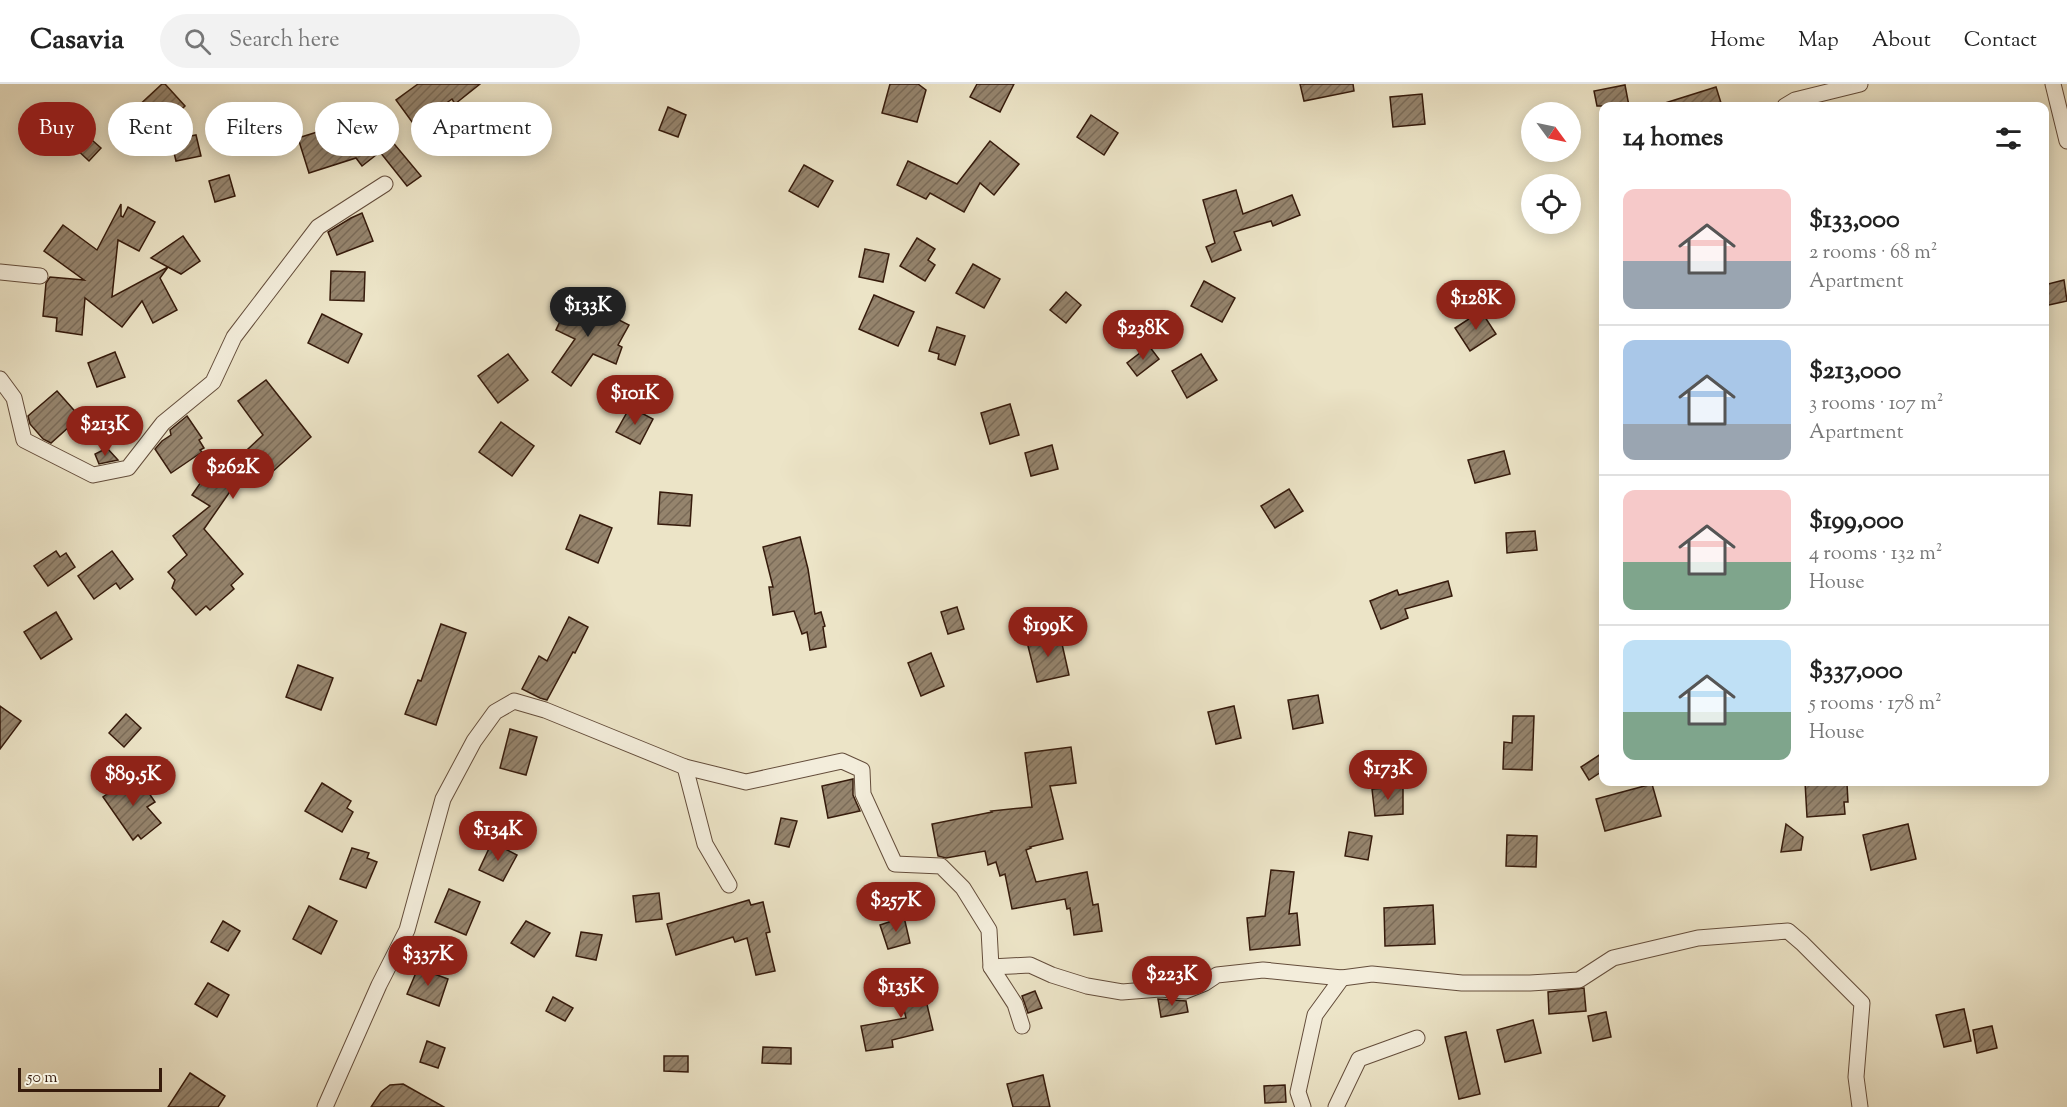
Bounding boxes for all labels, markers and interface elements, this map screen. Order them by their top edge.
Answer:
search box [160,14,580,68]
text: Casavia [30,21,124,61]
icon: search [181,25,214,58]
text: Search here [229,25,339,57]
text: Home [1710,26,1765,56]
text: Map [1798,26,1839,56]
text: About [1872,26,1931,56]
text: Contact [1964,26,2037,56]
chip: Buy [18,102,96,156]
chip: Rent [108,102,193,156]
chip: Filters [205,102,303,156]
chip: New [315,102,399,156]
chip: Apartment [411,102,552,156]
north arrow [1521,102,1581,162]
map controls [1521,102,1581,234]
text: 14 homes [1623,120,1723,157]
icon: filters [1992,122,2025,155]
button: locate [1521,174,1581,234]
text: $133,000 [1809,202,1900,239]
icon: home [1671,213,1743,285]
text: 2 rooms · 68 m² [1809,239,1937,268]
text: Apartment [1809,268,1904,297]
pin: $128K [1434,280,1518,331]
text: $128K [1450,285,1502,314]
pin: $133K [546,287,630,338]
text: $133K [564,292,612,321]
pin: $238K [1101,310,1185,361]
text: $238K [1117,315,1169,344]
text: $213,000 [1809,353,1901,390]
icon: home [1671,364,1743,436]
pin: $101K [593,375,677,426]
text: $101K [611,380,659,409]
text: 3 rooms · 107 m² [1809,390,1943,419]
pin: $213K [63,406,147,457]
text: $213K [80,411,130,440]
text: Apartment [1809,419,1904,448]
pin: $262K [191,449,275,500]
text: $262K [206,454,260,483]
text: $199,000 [1809,503,1904,540]
icon: home [1671,514,1743,586]
text: 4 rooms · 132 m² [1809,540,1942,569]
text: House [1809,569,1864,598]
pin: $199K [1006,607,1090,658]
text: $199K [1022,612,1074,641]
text: $337,000 [1809,653,1903,690]
icon: home [1671,664,1743,736]
text: 5 rooms · 178 m² [1809,690,1942,719]
text: House [1809,719,1864,748]
pin: $173K [1346,750,1430,801]
text: $173K [1363,755,1413,784]
pin: $89.5K [84,756,182,807]
text: $89.5K [105,761,161,790]
pin: $134K [456,811,540,862]
text: $134K [473,816,523,845]
pin: $257K [854,882,938,933]
text: $257K [870,887,922,916]
pin: $337K [386,936,470,987]
text: $337K [402,941,454,970]
pin: $223K [1130,956,1214,1007]
text: $223K [1146,961,1198,990]
pin: $135K [859,968,943,1019]
text: $135K [878,973,924,1002]
scale bar [18,1065,162,1092]
text: 50 m [27,1067,58,1090]

